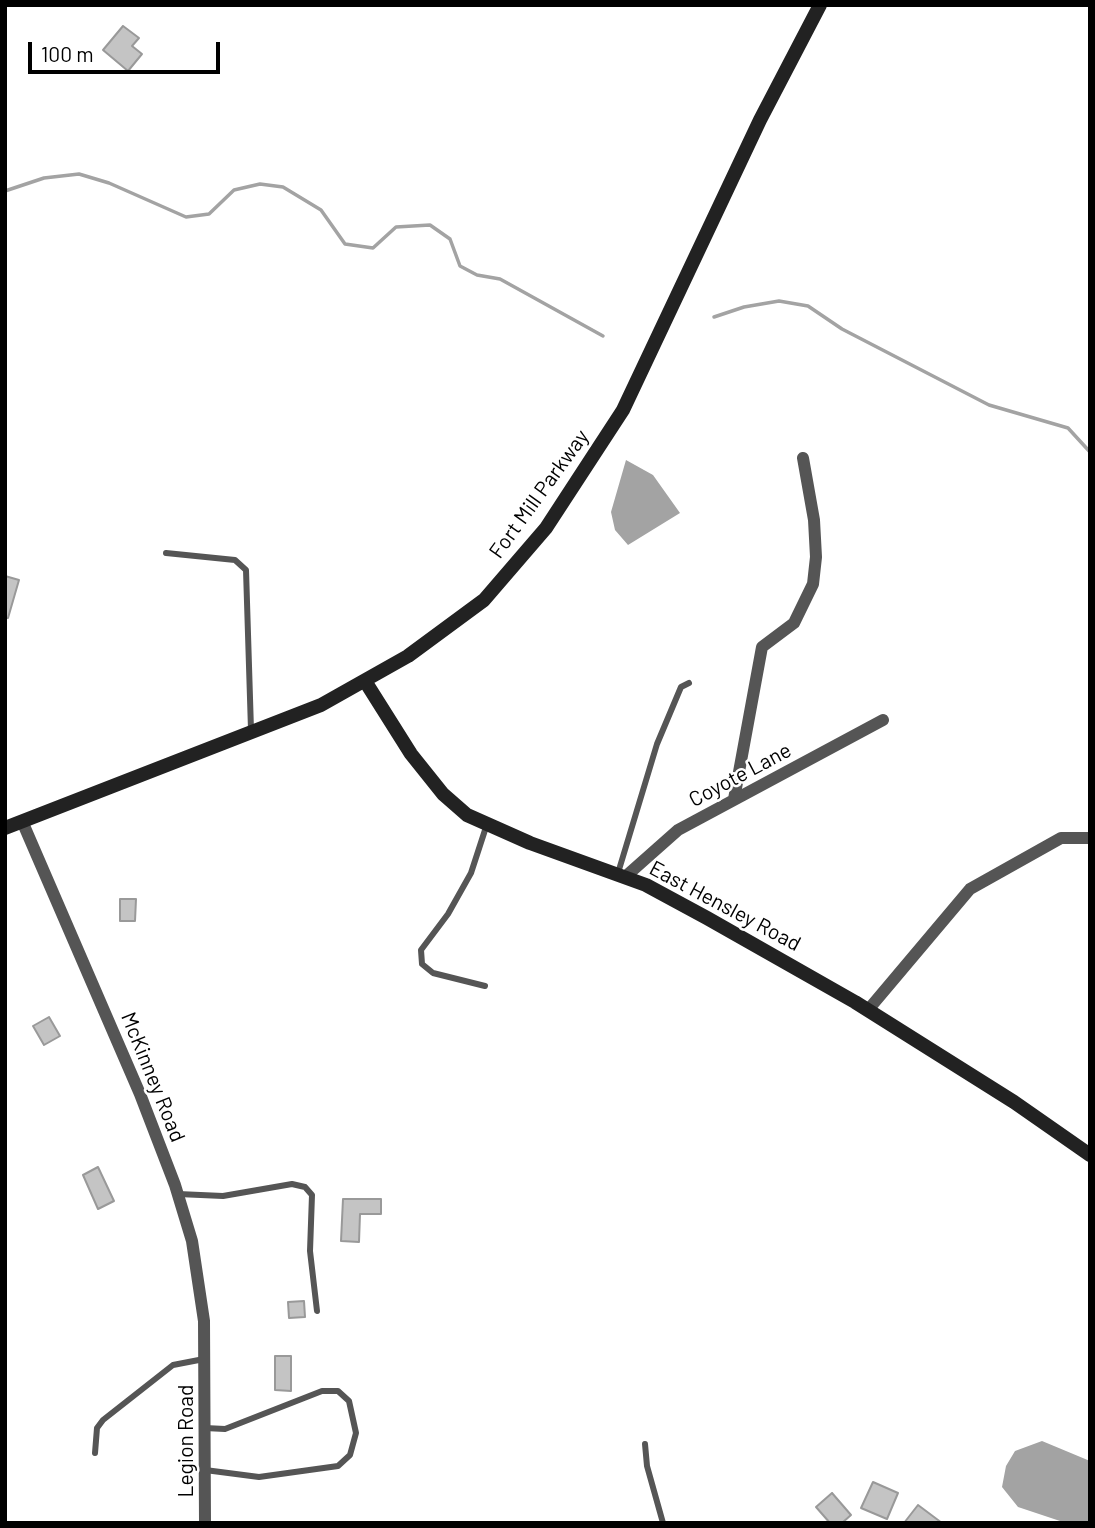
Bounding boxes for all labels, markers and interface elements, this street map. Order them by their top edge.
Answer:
scale bar [32,28,224,72]
text: 100 m [41,41,94,66]
street label: Fort Mill Parkway [484,425,594,563]
street label: Coyote Lane [685,738,795,812]
street label: East Hensley Road [645,855,805,957]
street label: McKinney Road [115,1008,191,1146]
street label: Legion Road [173,1384,199,1498]

